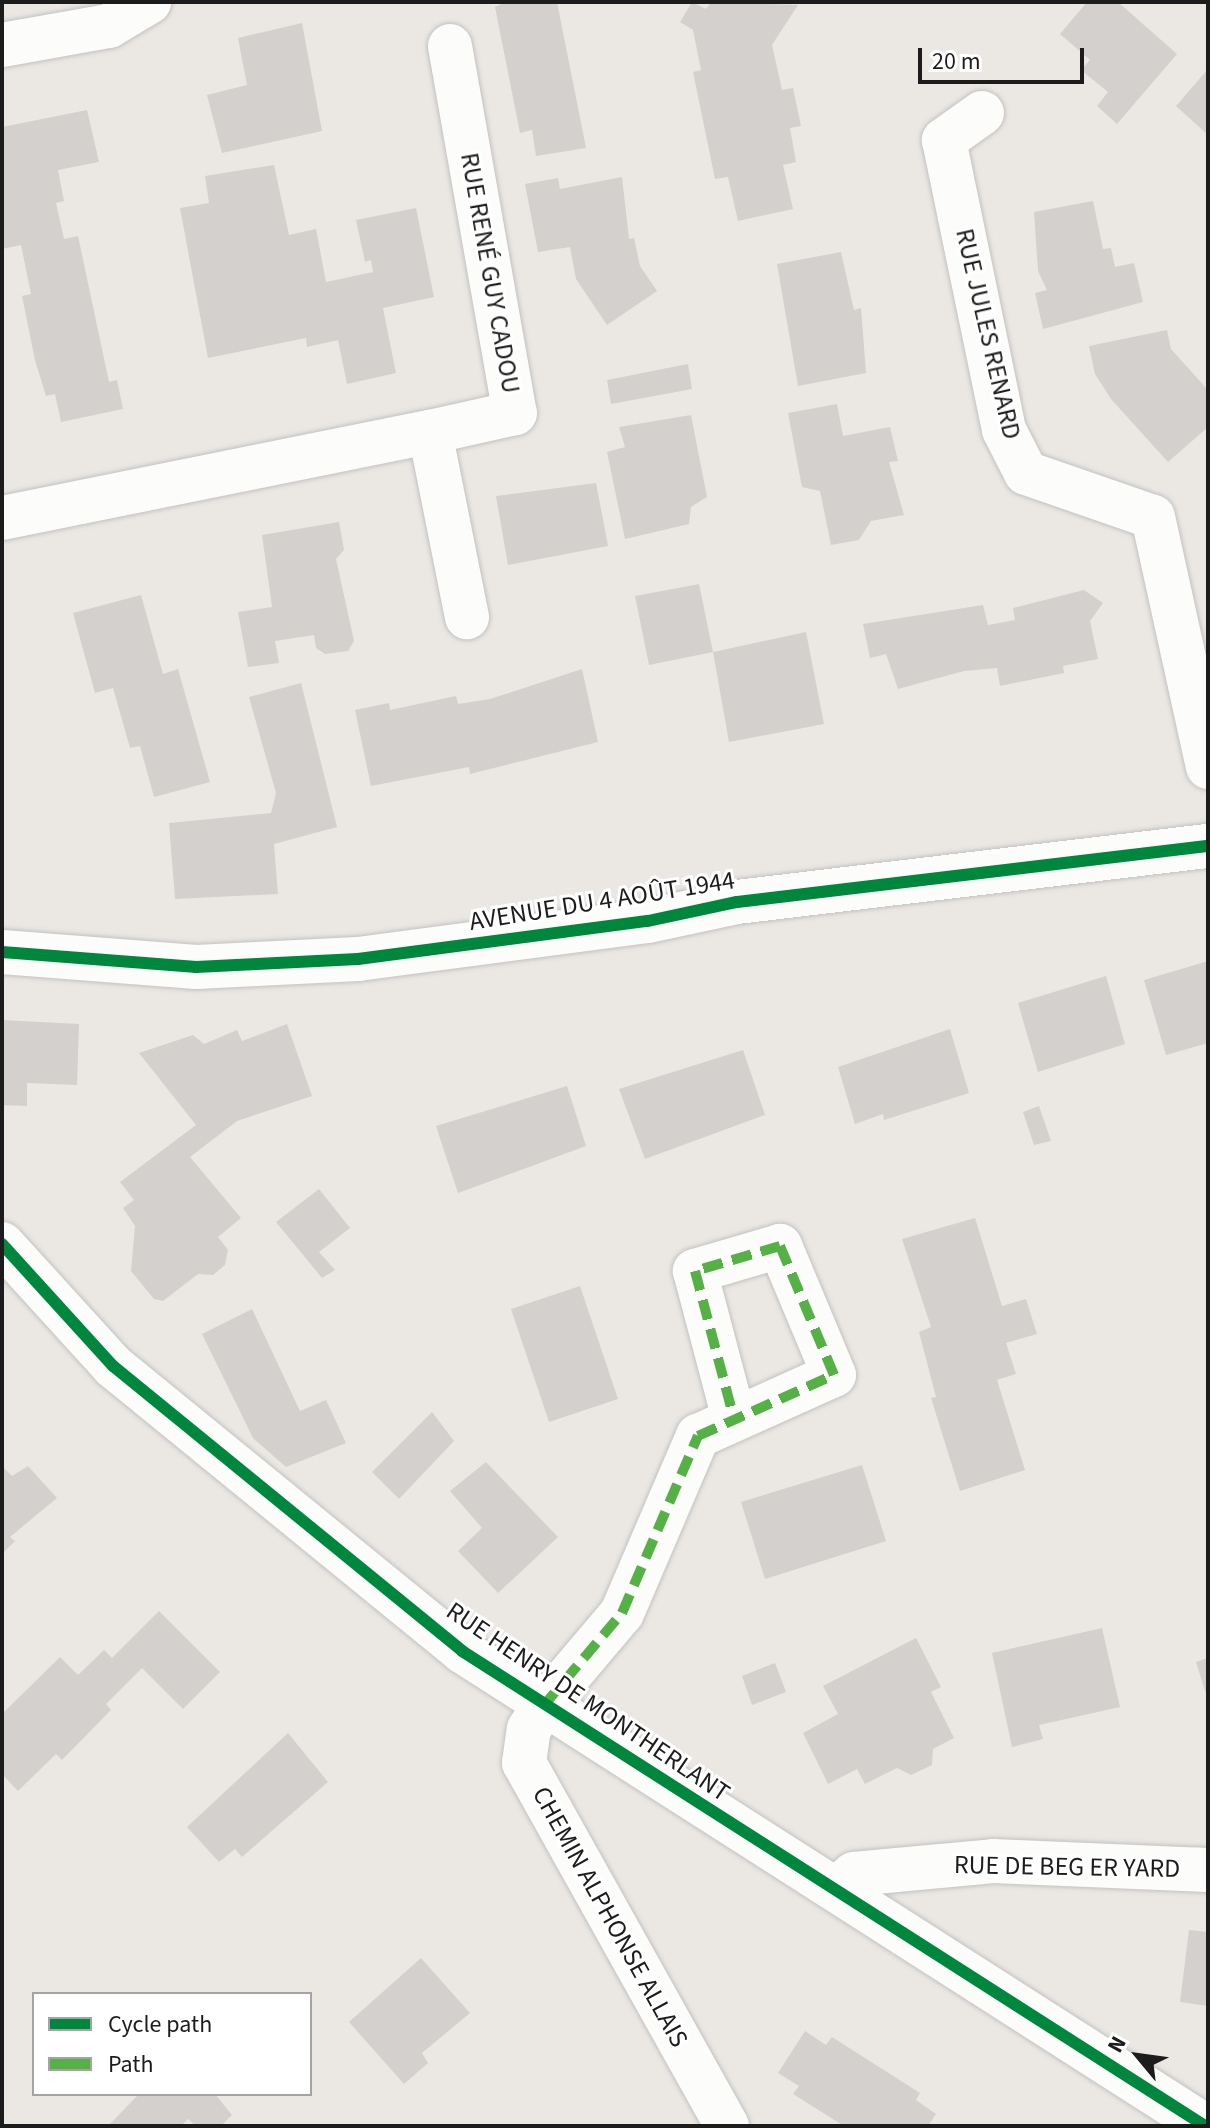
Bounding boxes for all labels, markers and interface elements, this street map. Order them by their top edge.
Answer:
scale bar [922,32,1088,82]
text: 20 m [932,44,981,79]
street label: RUE RENÉ GUY CADOU [453,150,527,396]
street label: RUE JULES RENARD [949,226,1027,442]
street label: AVENUE DU 4 AOÛT 1944 [467,865,737,937]
street label: RUE HENRY DE MONTHERLANT [440,1595,736,1809]
street label: CHEMIN ALPHONSE ALLAIS [525,1781,695,2053]
street label: RUE DE BEG ER YARD [954,1849,1180,1885]
legend [32,1992,312,2096]
text: Cycle path [108,2007,212,2042]
north arrow [1098,2016,1178,2096]
text: N [1099,2030,1135,2059]
text: Path [108,2047,154,2082]

